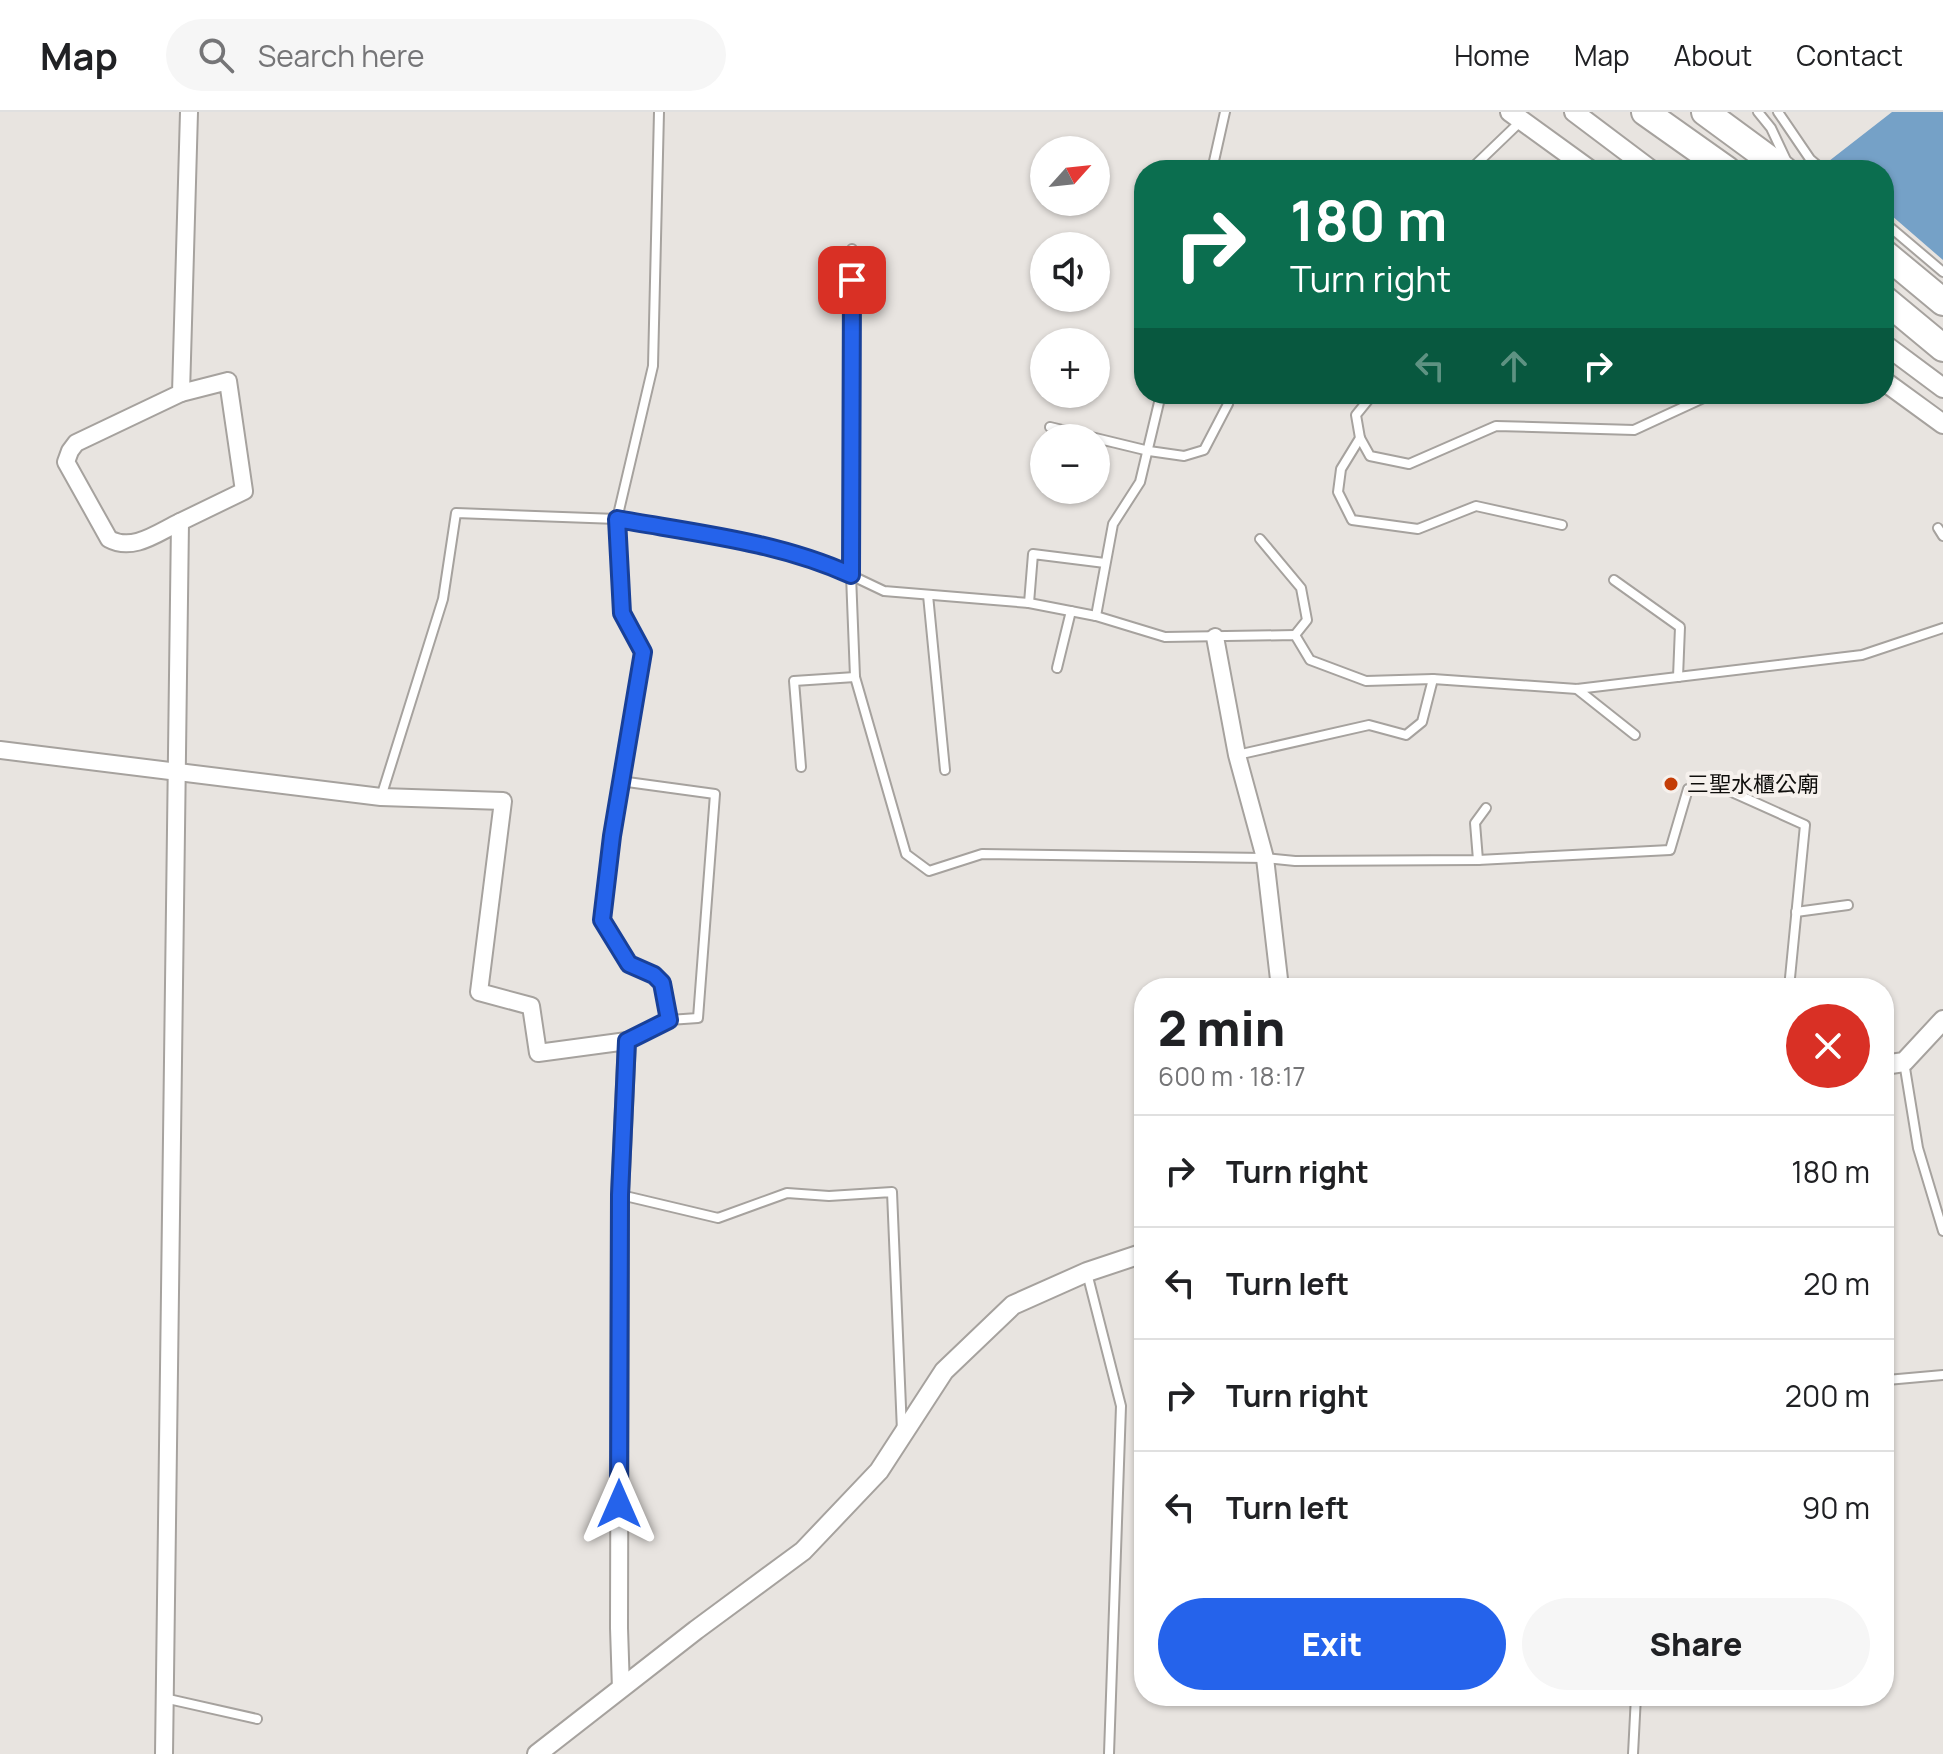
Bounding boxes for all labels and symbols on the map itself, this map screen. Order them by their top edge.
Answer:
north arrow [1030,136,1110,216]
pin [818,246,886,314]
place label: 三聖水櫃公廟 [1687,769,1819,799]
marker: 三聖水櫃公廟 [1662,775,1680,793]
position arrow [577,1462,661,1546]

